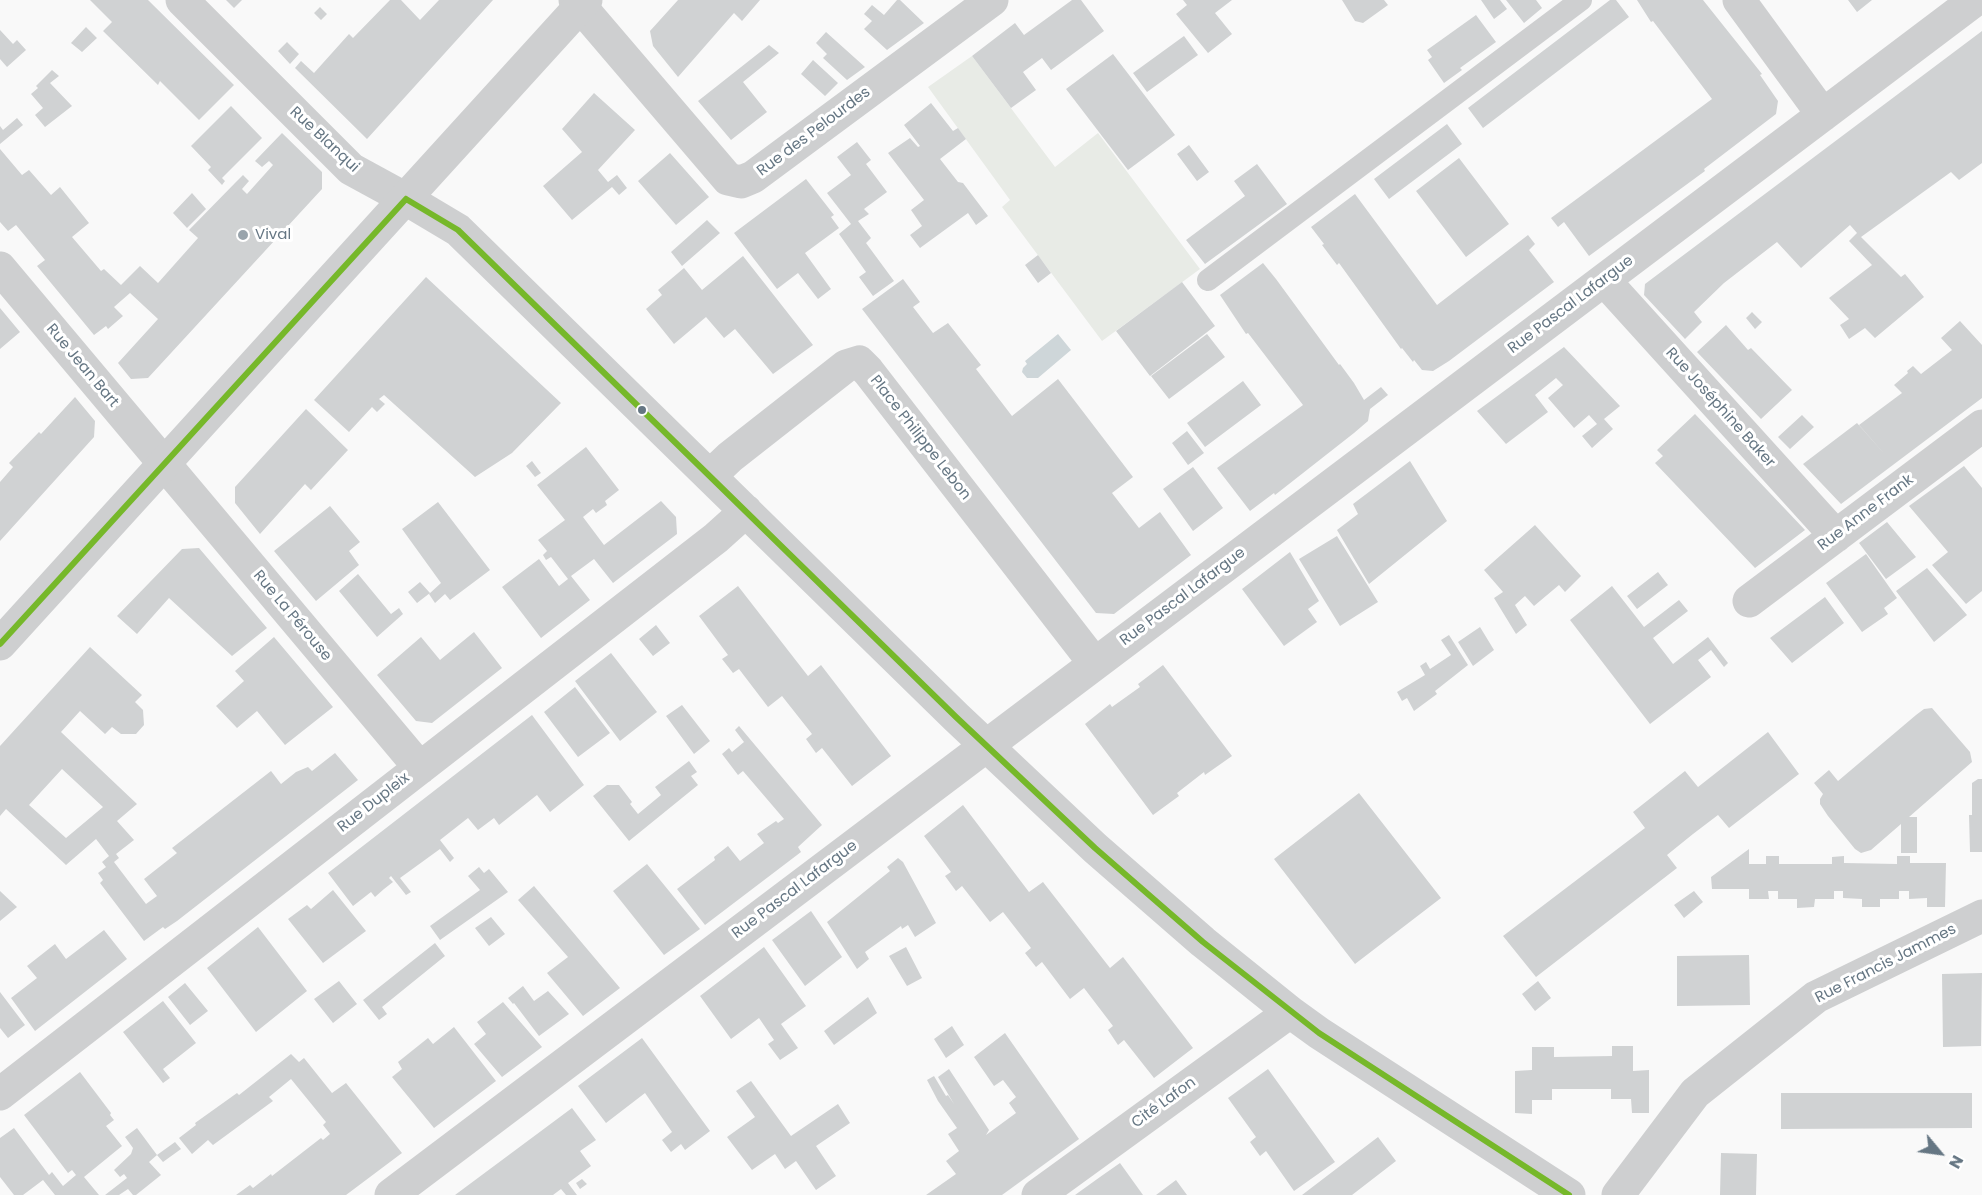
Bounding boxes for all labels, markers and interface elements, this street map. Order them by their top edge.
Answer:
street label: Rue des Pelourdes [754,84,874,180]
street label: Rue Blanqui [286,103,362,177]
place label: Vival [255,226,291,244]
marker: Vival [236,228,250,242]
street label: Rue Pascal Lafargue [1505,252,1637,358]
street label: Rue Jean Bart [42,321,122,411]
street label: Rue Joséphine Baker [1661,344,1779,472]
street label: Place Philippe Lebon [866,372,974,504]
unlabelled marker [636,404,648,416]
street label: Rue Anne Frank [1815,471,1917,555]
street label: Rue Pascal Lafargue [1117,544,1249,650]
street label: Rue La Pérouse [249,567,335,665]
street label: Rue Dupleix [334,769,414,837]
street label: Rue Pascal Lafargue [729,837,861,943]
street label: Rue Francis Jammes [1813,921,1959,1007]
street label: Cité Lafon [1128,1074,1200,1132]
north arrow [1910,1123,1970,1183]
text: N [1943,1151,1969,1173]

